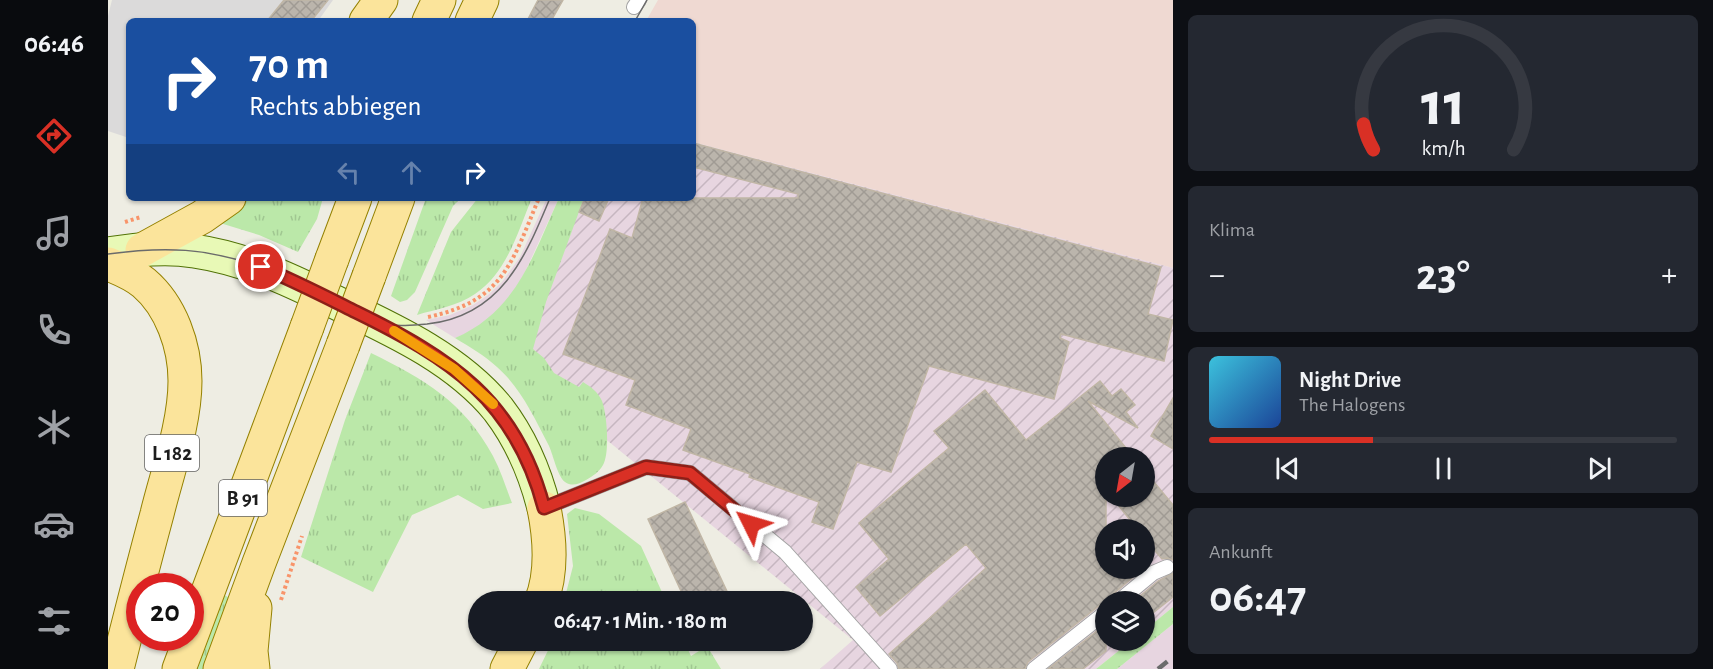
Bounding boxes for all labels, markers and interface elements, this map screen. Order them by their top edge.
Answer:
text: 06:46 [24,30,84,57]
icon: right [150,42,228,120]
text: 70 m [249,44,329,86]
text: 11 [1421,74,1465,136]
text: Rechts abbiegen [249,93,421,120]
icon: directions [33,115,75,157]
text: km/h [1421,138,1465,159]
icon: left [332,156,365,189]
icon: ahead [395,156,428,189]
icon: right [458,156,491,189]
icon: music [33,212,75,254]
text: Klima [1209,220,1255,240]
pin [235,241,286,292]
icon: arrive [244,250,277,283]
text: 23° [1416,253,1470,298]
text: − [1209,259,1225,292]
text: + [1661,259,1677,292]
icon: phone [33,309,75,351]
text: Night Drive [1299,369,1401,391]
text: The Halogens [1299,395,1405,415]
icon: climate [33,406,75,448]
road number: L 182 [145,435,199,471]
north arrow [1095,447,1155,507]
map controls [1095,447,1155,651]
icon: previous [1271,452,1304,485]
icon: pause [1427,452,1460,485]
icon: next [1583,452,1616,485]
road number: B 91 [219,480,267,516]
position arrow [719,492,783,556]
icon: car [33,503,75,545]
button: sound [1095,519,1155,579]
text: Ankunft [1209,542,1273,562]
speed limit sign: 20 [126,573,204,651]
text: 06:47 [1209,575,1307,620]
button: layers [1095,591,1155,651]
icon: filters [33,600,75,642]
text: 06:47 · 1 Min. · 180 m [554,610,727,632]

